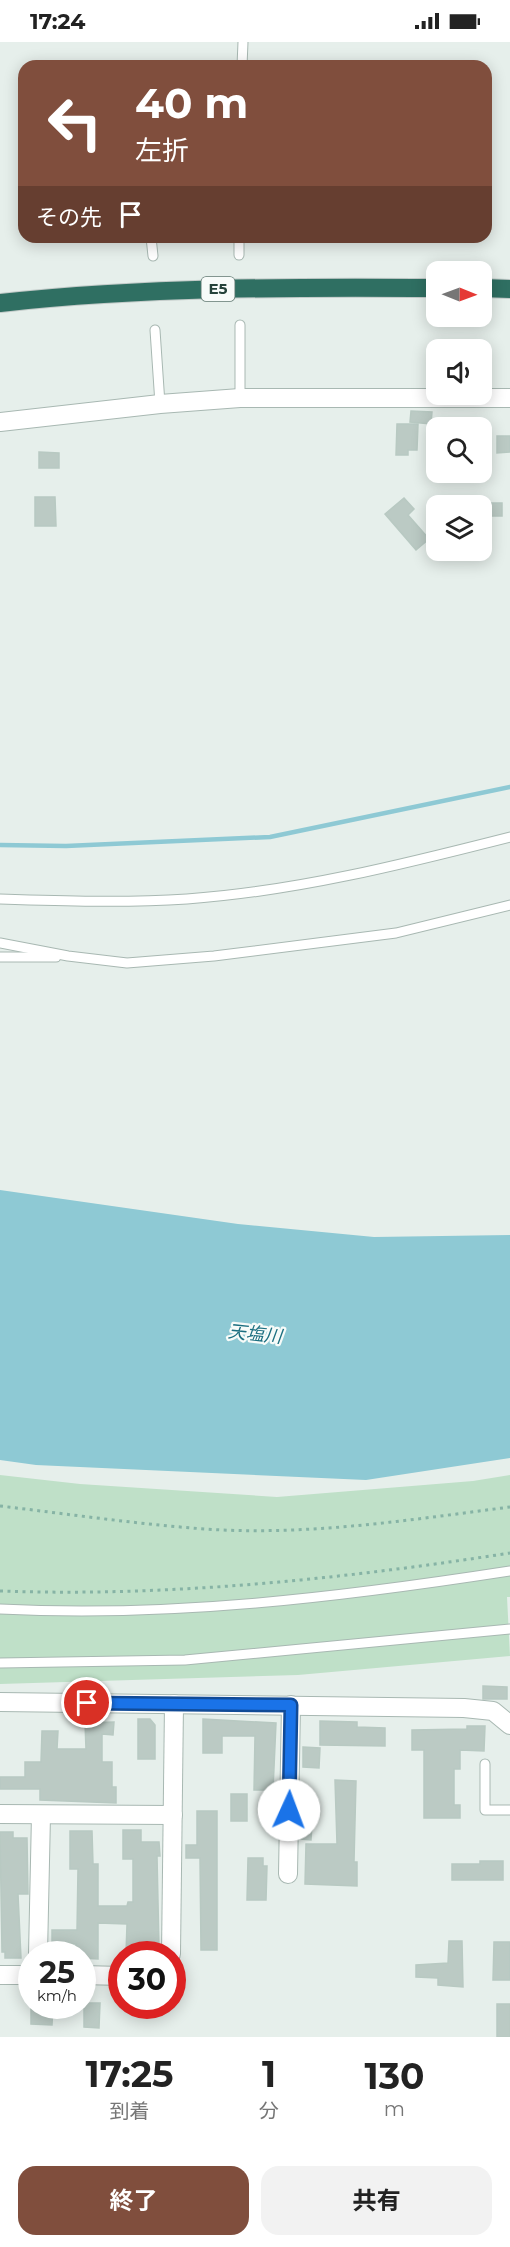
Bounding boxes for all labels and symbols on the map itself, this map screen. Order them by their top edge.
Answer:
north arrow [426,261,492,327]
road number: E5 [202,277,234,301]
water label: 天塩川 [227,1320,285,1348]
pin [61,1677,112,1728]
position arrow [257,1778,321,1842]
speed limit sign: 30 [108,1941,186,2019]

